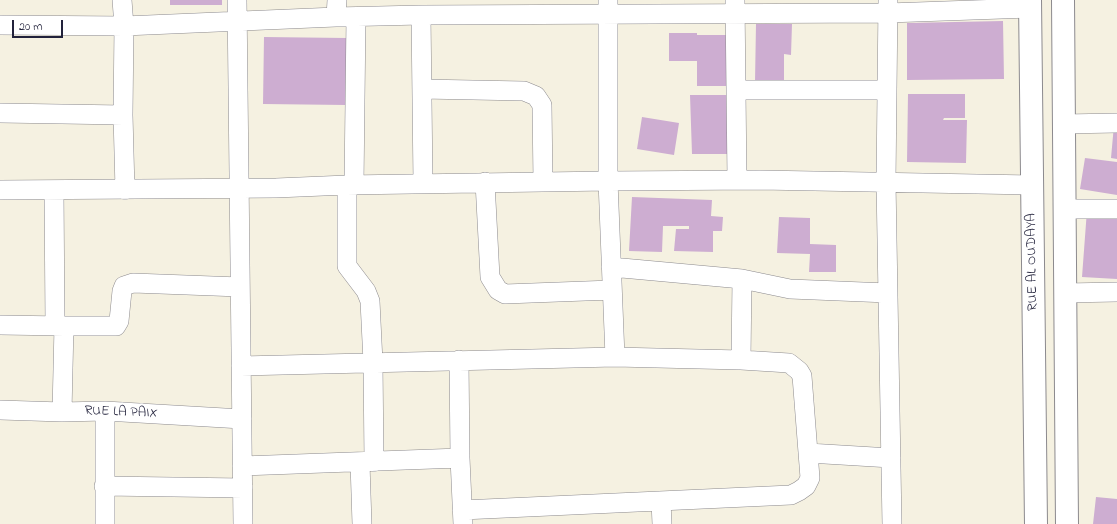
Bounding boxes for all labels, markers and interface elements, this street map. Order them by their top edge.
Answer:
scale bar [14,12,65,38]
text: 20 m [19,18,42,36]
street label: RUE AL OUDAYA [1024,213,1042,311]
street label: RUE LA PAIX [84,403,158,423]

